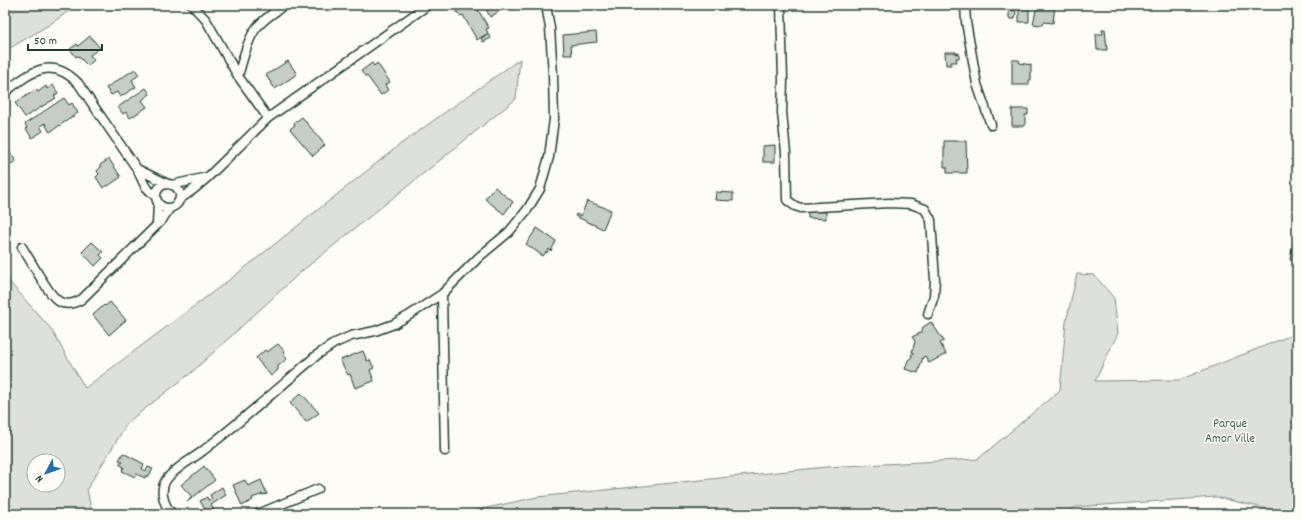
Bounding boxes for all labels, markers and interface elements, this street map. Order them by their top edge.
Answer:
scale bar [28,26,102,52]
text: 50 m [34,33,57,50]
park label: Parque Amor Ville [1205,415,1255,449]
north arrow [26,453,66,493]
text: N [32,471,48,486]

